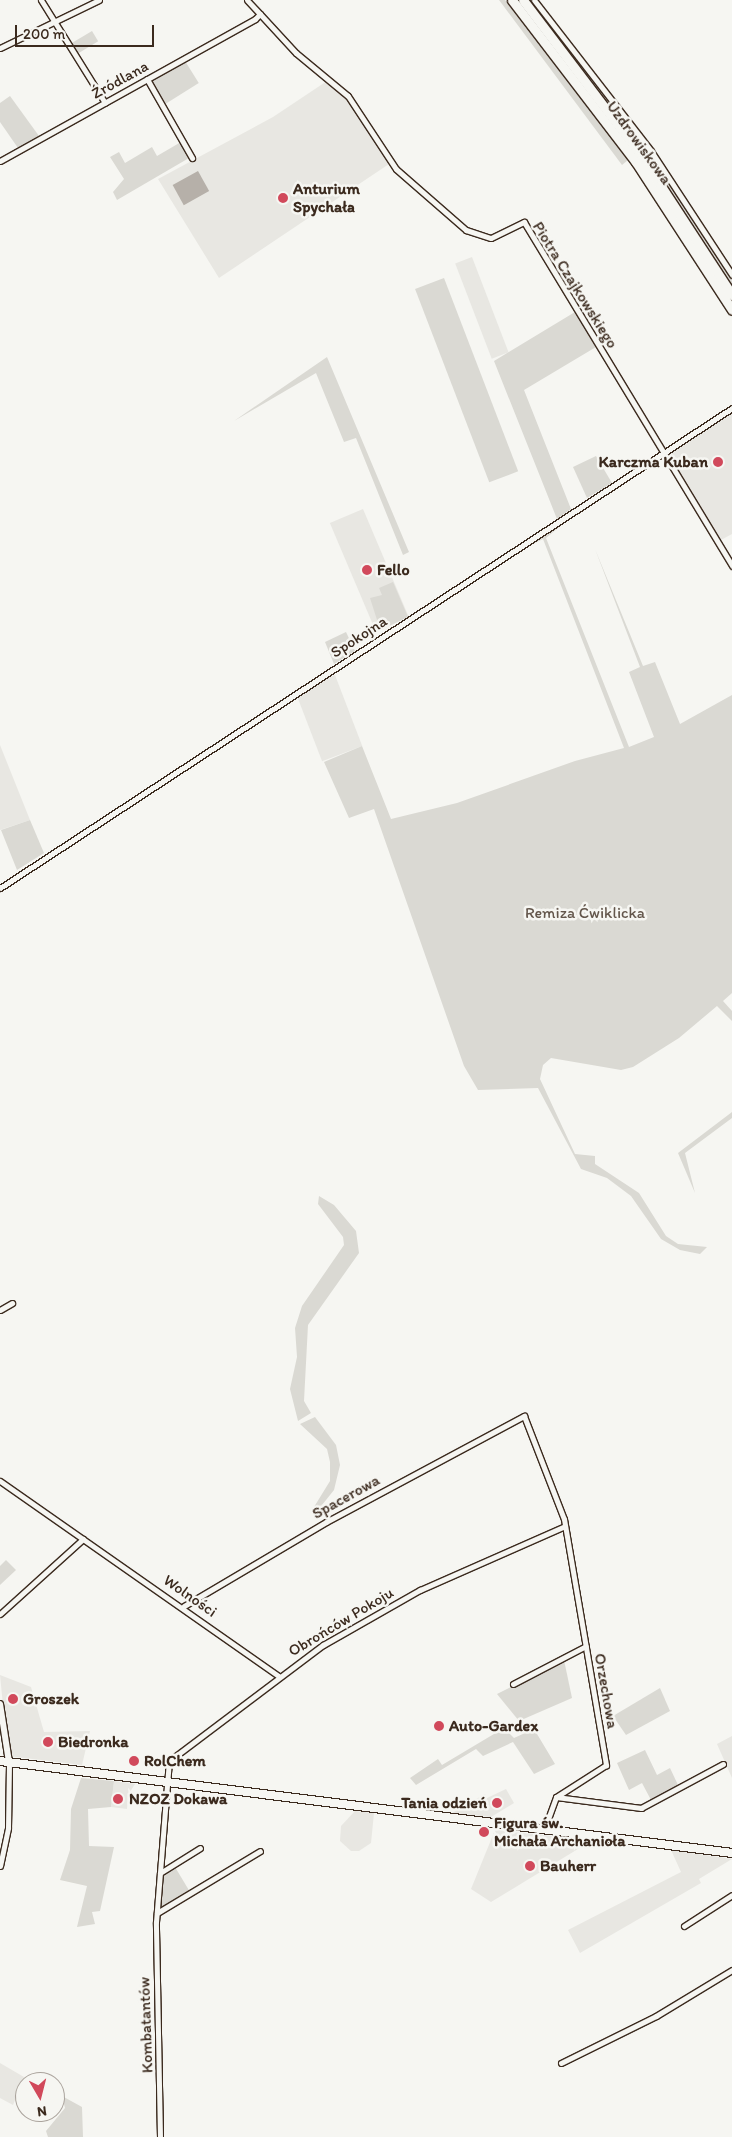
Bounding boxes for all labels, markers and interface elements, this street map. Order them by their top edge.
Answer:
scale bar [18,15,156,47]
text: 200 m [23,25,65,43]
street label: Źródlana [88,57,152,103]
street label: Uzdrowiskowa [602,97,676,189]
place label: Anturium Spychała [293,179,360,217]
marker: Anturium Spychała [277,192,289,204]
street label: Piotra Czajkowskiego [528,218,622,352]
place label: Karczma Kuban [600,452,708,472]
marker: Karczma Kuban [712,456,724,468]
place label: Fello [377,560,410,580]
marker: Fello [361,564,373,576]
street label: Spokojna [327,612,391,662]
park label: Remiza Ćwiklicka [525,903,645,923]
street label: Spacerowa [309,1471,383,1523]
street label: Wolności [159,1571,221,1621]
street label: Obrońców Pokoju [285,1583,397,1661]
street label: Orzechowa [590,1652,622,1730]
place label: Groszek [23,1689,79,1709]
marker: Groszek [7,1693,19,1705]
place label: Auto-Gardex [449,1716,538,1736]
marker: Auto-Gardex [433,1720,445,1732]
place label: Biedronka [58,1732,129,1752]
marker: Biedronka [42,1736,54,1748]
place label: RolChem [144,1751,206,1771]
marker: RolChem [128,1755,140,1767]
place label: NZOZ Dokawa [129,1789,227,1809]
marker: NZOZ Dokawa [111,1792,125,1806]
place label: Tania odzień [401,1793,487,1813]
marker: Tania odzień [491,1797,503,1809]
place label: Figura św. Michała Archanioła [494,1813,626,1851]
marker: Figura św. Michała Archanioła [478,1826,490,1838]
place label: Bauherr [540,1856,596,1876]
marker: Bauherr [524,1860,536,1872]
street label: Kombatantów [135,1976,157,2074]
north arrow [15,2072,65,2122]
text: N [36,2102,48,2120]

